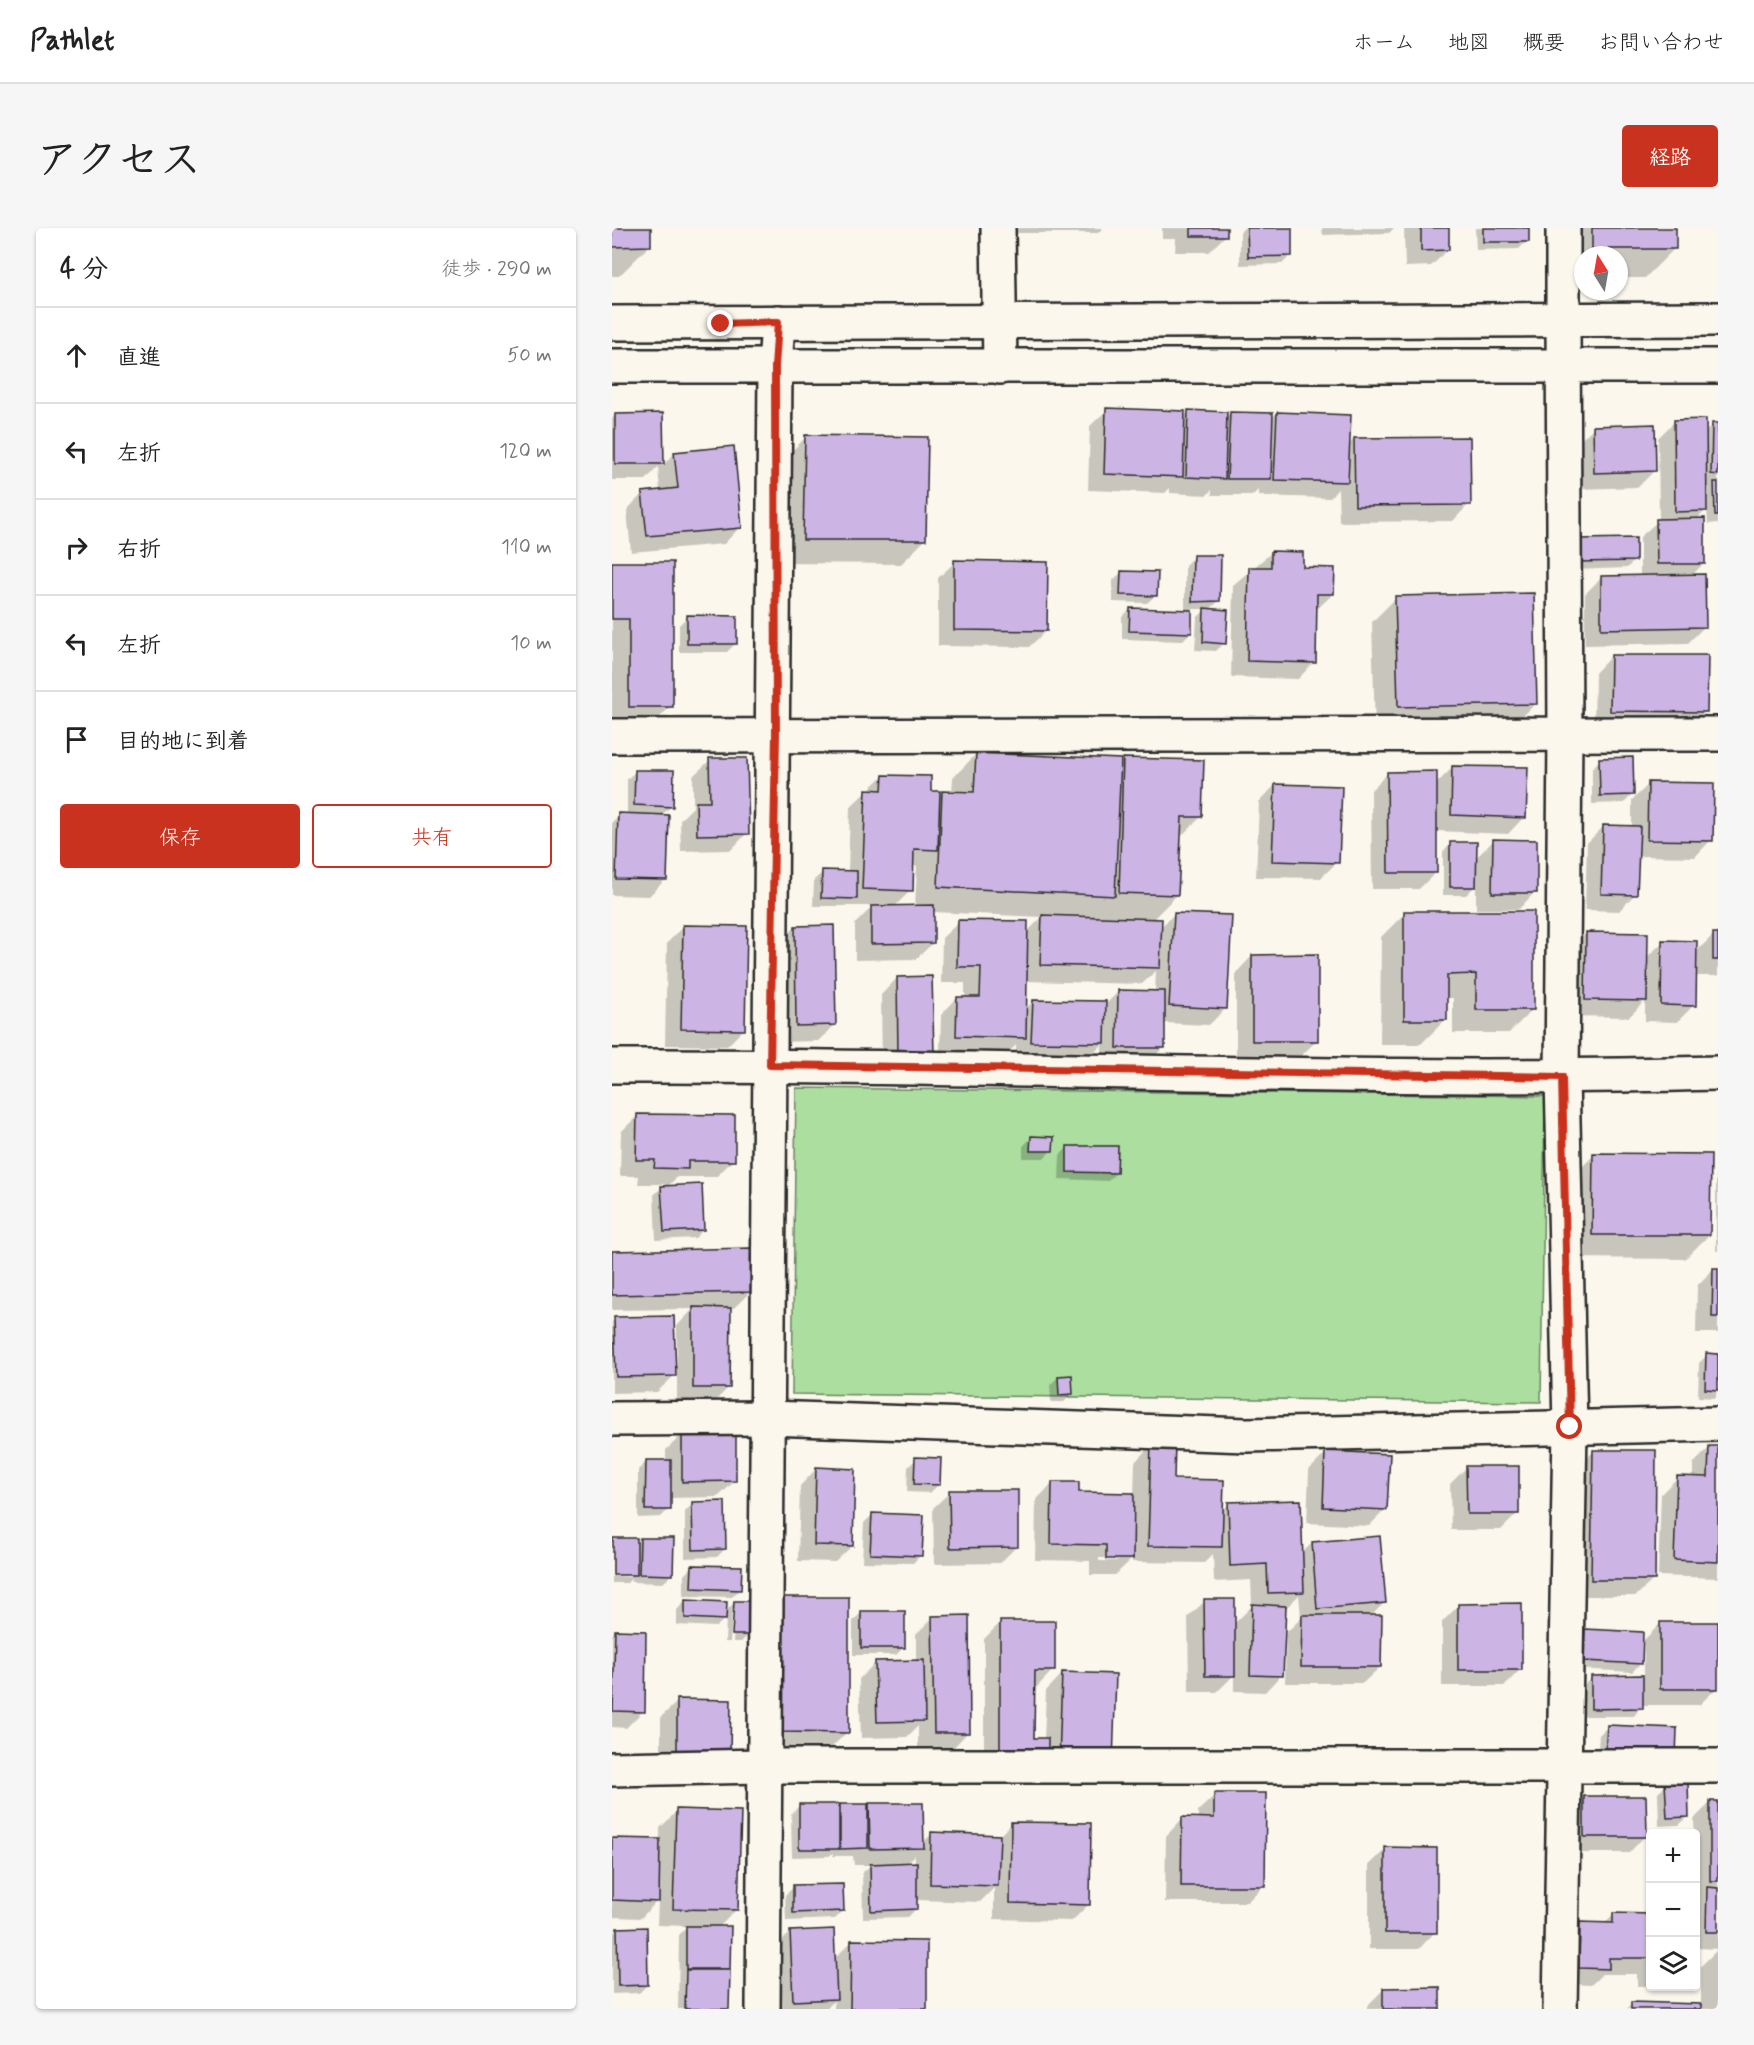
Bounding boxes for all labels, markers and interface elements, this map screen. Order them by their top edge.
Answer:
text: Pathlet [30,23,114,60]
text: ホーム [1353,29,1415,57]
text: 地図 [1448,29,1490,57]
text: 概要 [1523,29,1565,57]
text: お問い合わせ [1598,29,1724,57]
button: 経路 [1622,125,1718,187]
text: アクセス [36,134,201,189]
north arrow [1574,246,1628,300]
text: 4 分 [60,253,108,287]
text: 徒歩 · 290 m [442,256,552,283]
route end [707,310,733,336]
icon: ahead [60,339,93,372]
text: 50 m [507,342,552,369]
text: 直進 [117,344,161,372]
icon: left [60,435,93,468]
text: 120 m [499,438,552,465]
text: 左折 [117,440,161,468]
icon: right [60,531,93,564]
text: 110 m [501,534,552,561]
text: 右折 [117,536,161,564]
icon: left [60,627,93,660]
text: 10 m [510,630,552,657]
text: 左折 [117,632,161,660]
icon: arrive [60,723,93,756]
text: 目的地に到着 [117,728,249,756]
button: 保存 [60,804,300,868]
button: 共有 [312,804,552,868]
route start [1556,1413,1582,1439]
map controls [1646,1829,1700,1991]
button: + [1646,1829,1700,1883]
button: − [1646,1883,1700,1937]
button: layers [1646,1937,1700,1991]

